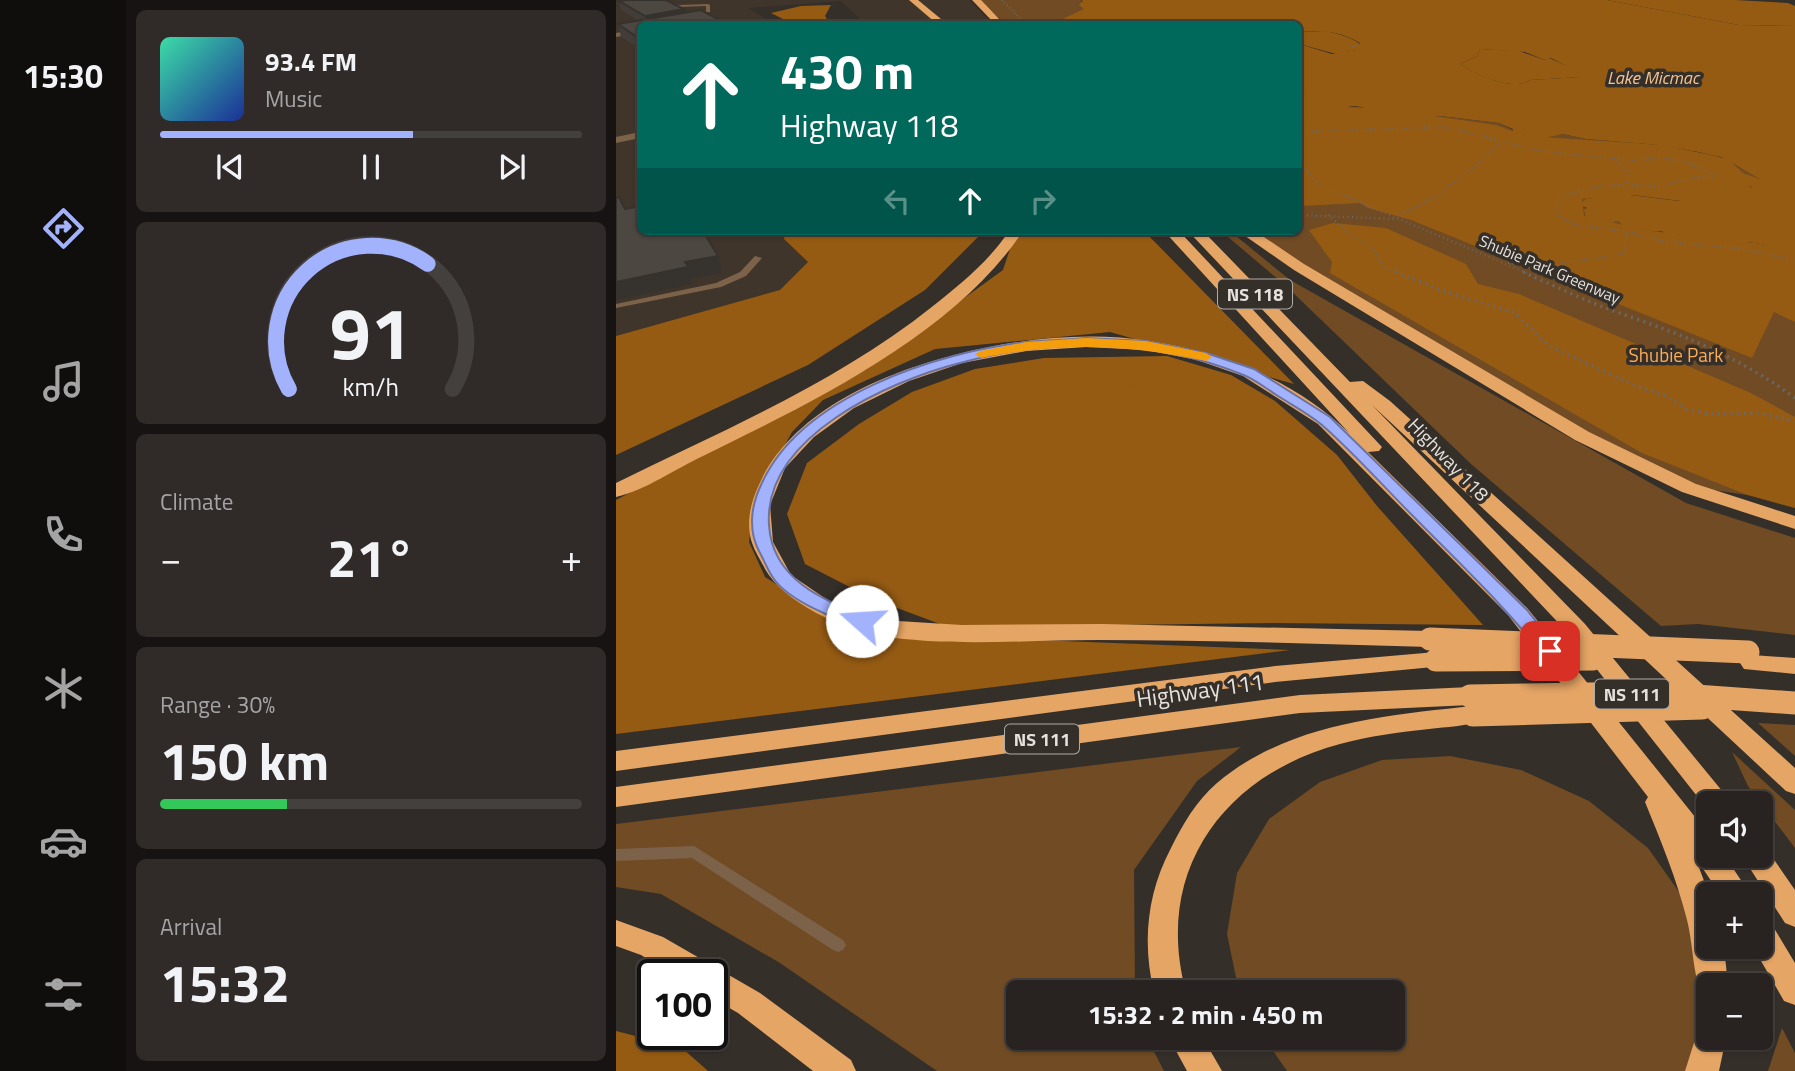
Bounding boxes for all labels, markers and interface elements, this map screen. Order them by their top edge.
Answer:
text: 430 m [780,33,914,108]
text: 93.4 FM [265,42,357,81]
icon: ahead [665,49,756,140]
text: 15:30 [23,52,103,100]
water label: Lake Micmac [1607,64,1701,91]
text: Music [265,81,322,116]
text: Highway 118 [780,101,958,149]
icon: previous [211,148,249,186]
icon: pause [352,148,390,186]
icon: next [493,148,531,186]
icon: left [878,182,916,220]
icon: ahead [951,182,989,220]
icon: right [1024,182,1062,220]
icon: directions [39,204,88,253]
street label: Shubie Park Greenway [1476,228,1624,310]
text: 91 [330,278,412,388]
road number: NS 118 [1218,280,1292,308]
park label: Shubie Park [1629,340,1723,369]
icon: music [39,357,88,406]
text: km/h [343,368,399,406]
street label: Highway 118 [1402,411,1496,507]
text: Climate [160,484,233,519]
icon: phone [39,510,88,559]
text: 21° [327,518,415,597]
text: − [160,529,181,587]
text: + [561,529,582,587]
position arrow [825,584,899,658]
pin [1520,621,1580,681]
icon: arrive [1531,632,1569,670]
icon: climate [39,664,88,713]
street label: Highway 111 [1134,664,1266,716]
road number: NS 111 [1595,680,1669,708]
text: Range · 30% [160,687,275,722]
text: 150 km [160,721,329,800]
road number: NS 111 [1005,724,1079,754]
map controls [1696,791,1773,1050]
button: sound [1696,791,1773,868]
icon: car [39,817,88,866]
button: + [1696,882,1773,959]
text: Arrival [160,909,222,944]
text: 15:32 [160,943,290,1022]
speed limit sign: 100 [637,959,728,1050]
icon: filters [39,970,88,1019]
button: − [1696,973,1773,1050]
text: 15:32 · 2 min · 450 m [1088,995,1323,1034]

